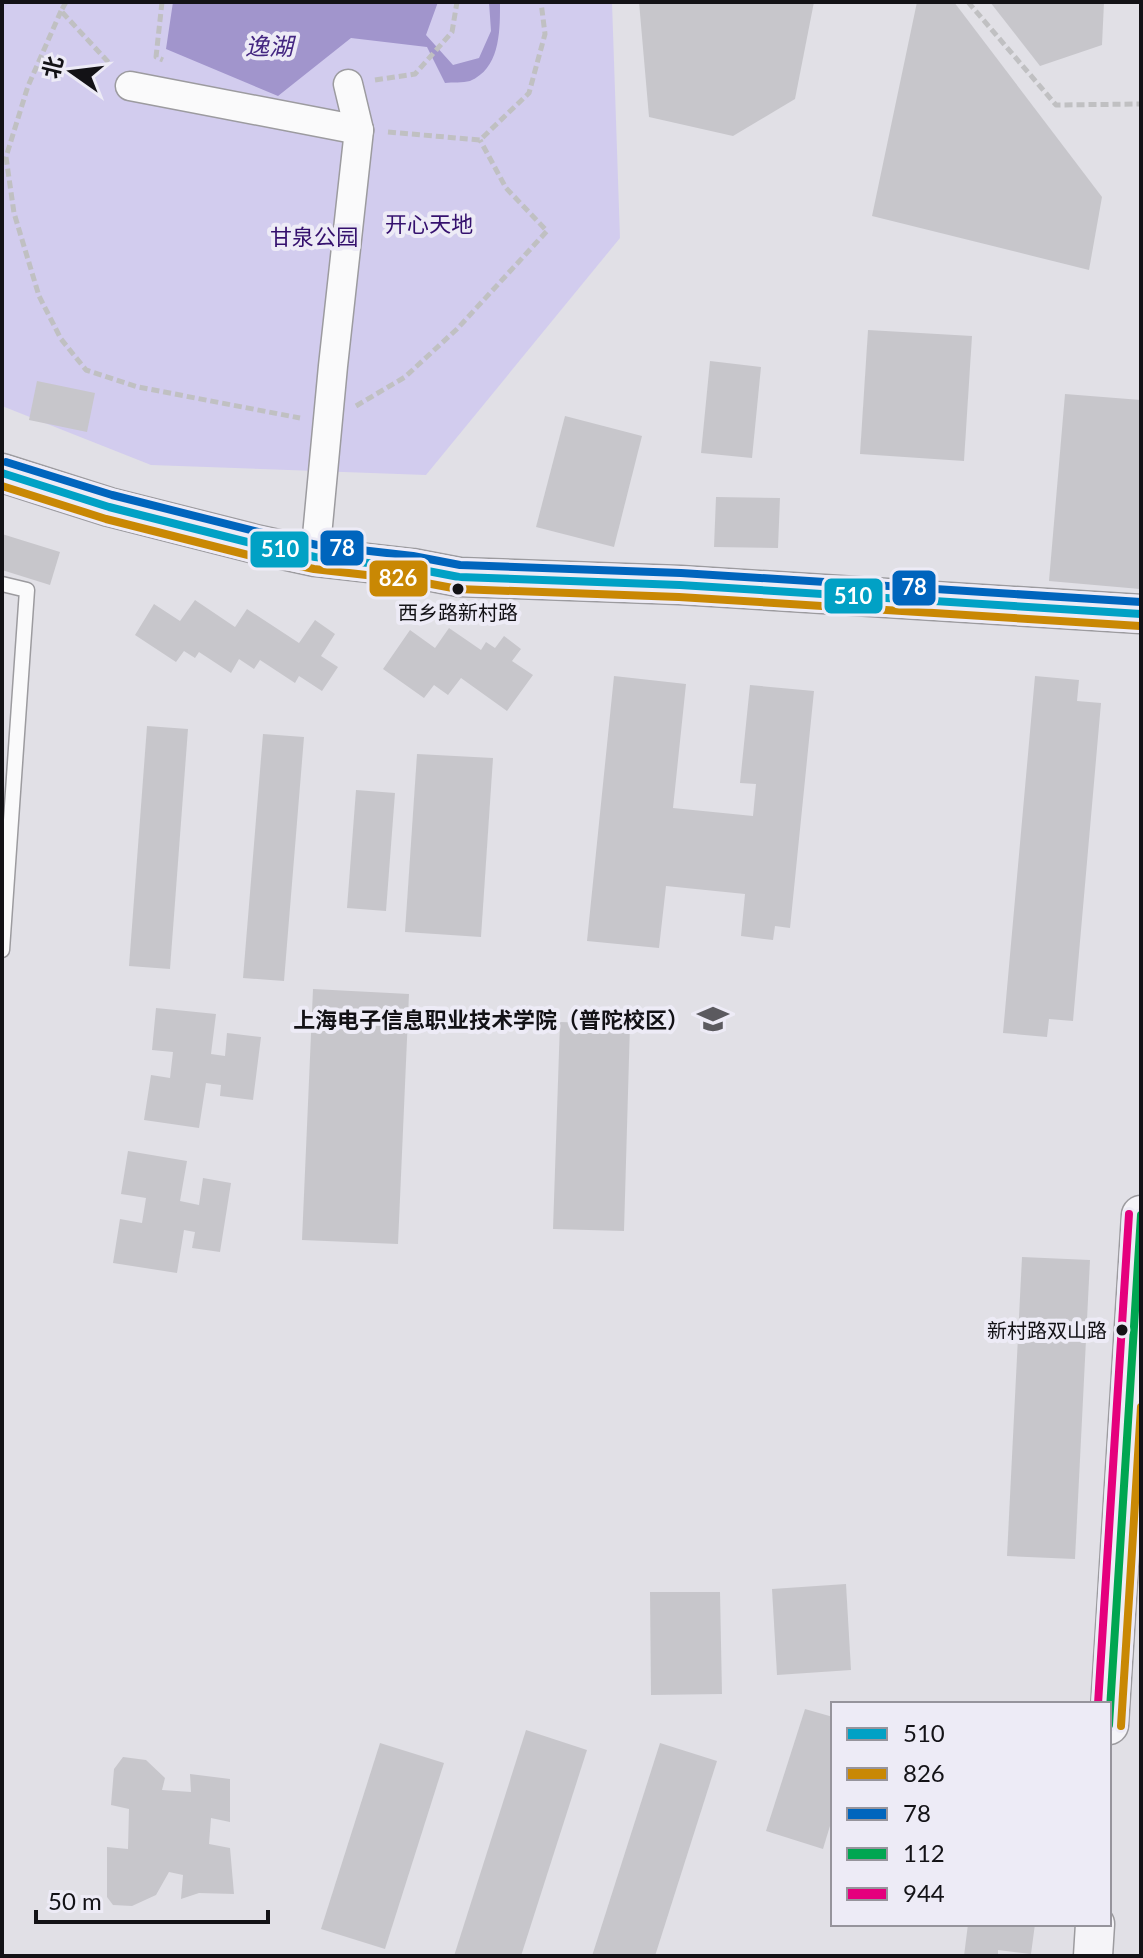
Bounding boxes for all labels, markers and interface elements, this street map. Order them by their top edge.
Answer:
water label: 逸湖 [245,31,297,60]
north arrow [32,32,112,112]
text: 北 [36,53,68,81]
park label: 开心天地 [385,210,473,237]
park label: 甘泉公园 [270,223,358,250]
line badge: 78 [319,529,365,567]
line badge: 510 [249,530,310,569]
text: 78 [329,534,355,561]
text: 510 [261,535,299,562]
line badge: 826 [368,559,429,598]
text: 826 [379,564,417,591]
line badge: 78 [891,569,937,607]
text: 78 [901,573,927,600]
line badge: 510 [823,577,884,615]
marker: 西乡路新村路 [450,581,466,597]
text: 510 [834,582,872,609]
place label: 西乡路新村路 [398,600,518,624]
school or university icon: 上海电子信息职业技术学院（普陀校区） [696,1002,730,1036]
place label: 上海电子信息职业技术学院（普陀校区） [293,1006,689,1033]
place label: 新村路双山路 [987,1318,1107,1342]
marker: 新村路双山路 [1114,1322,1130,1338]
legend [831,1702,1111,1926]
text: 510 [903,1718,945,1747]
text: 826 [903,1758,945,1787]
text: 78 [903,1798,931,1827]
text: 112 [903,1838,945,1867]
scale bar [36,1874,268,1924]
text: 944 [903,1878,945,1907]
text: 50 m [48,1886,102,1915]

